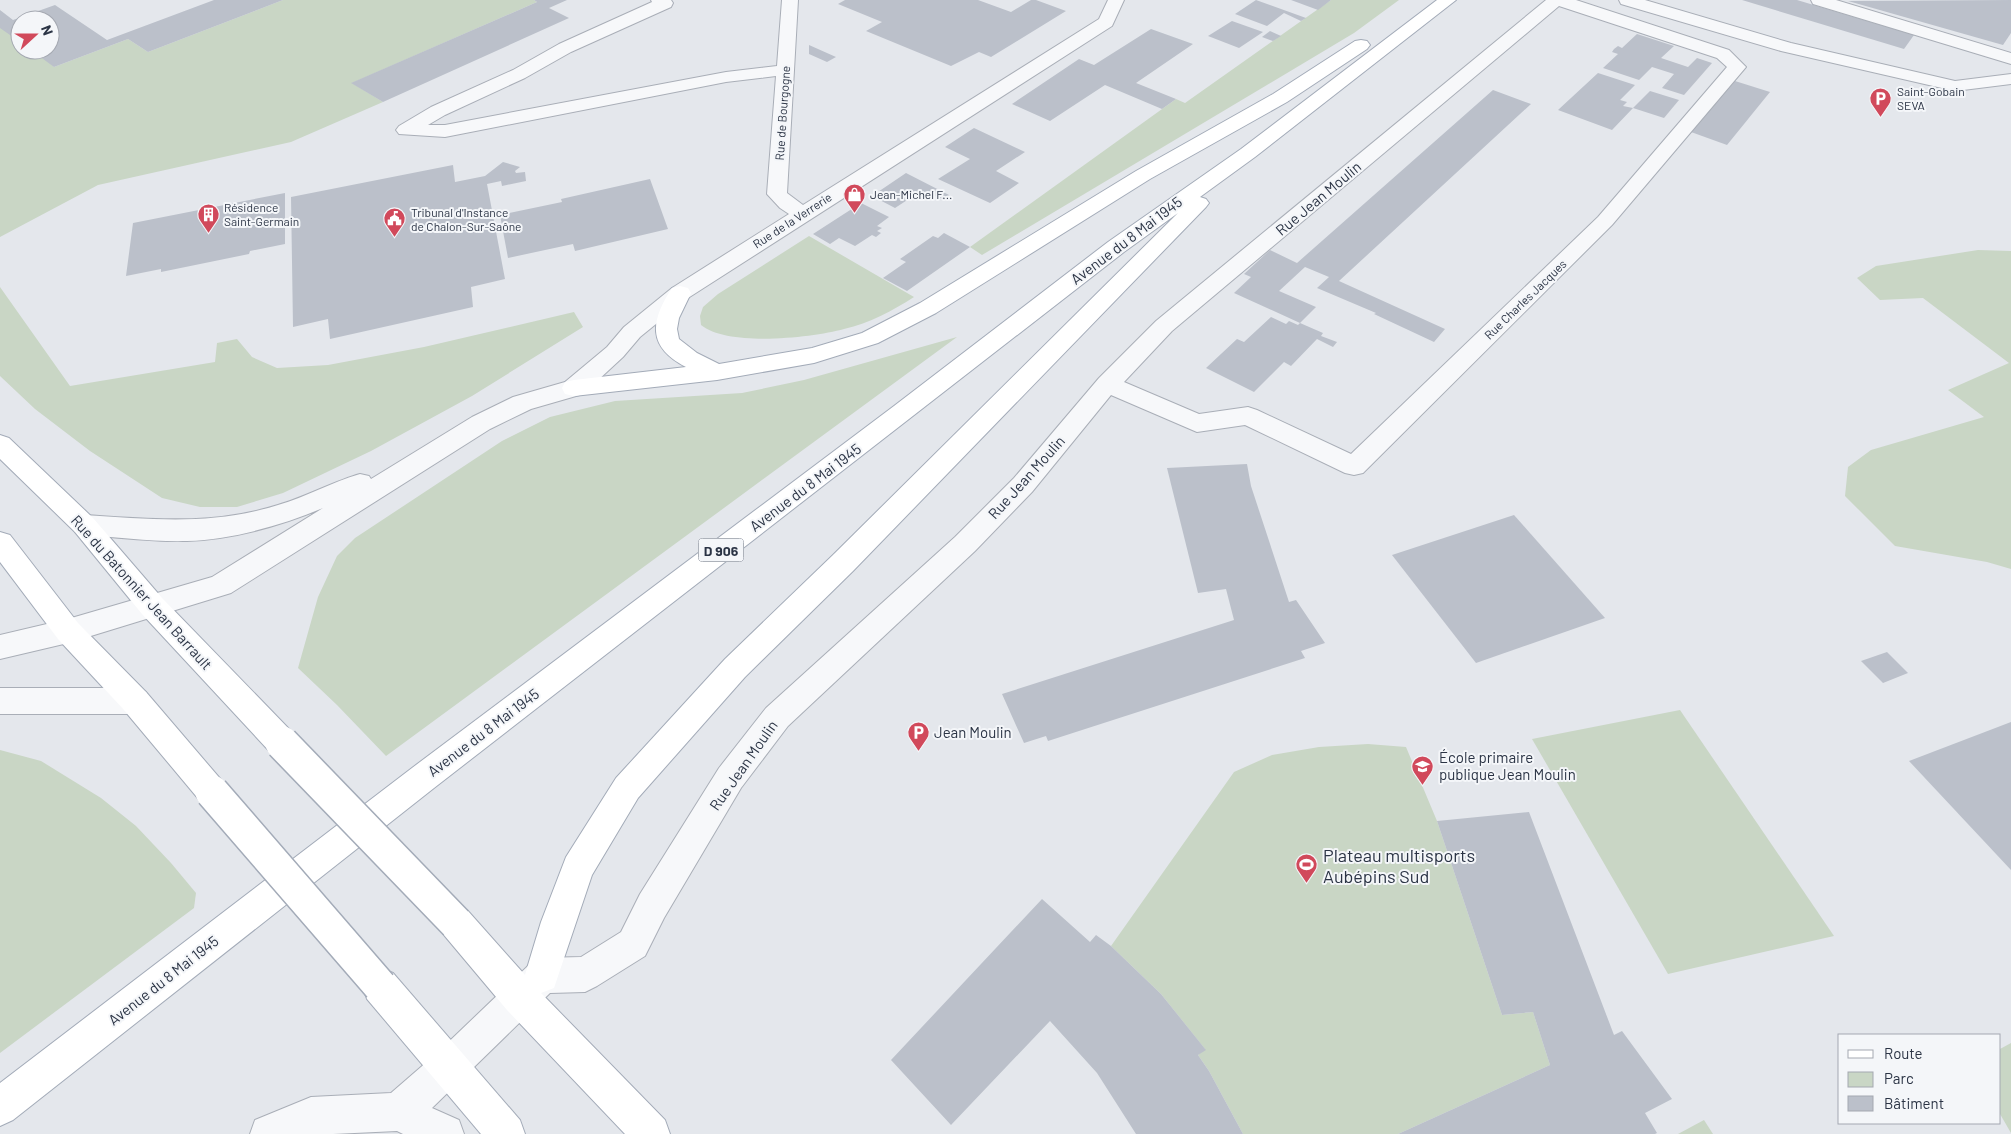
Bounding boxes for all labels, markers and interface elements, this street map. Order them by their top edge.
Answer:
north arrow [10,10,60,60]
text: N [38,23,57,38]
street label: Rue de Bourgogne [772,65,792,161]
place label: Saint-Gobain SEVA [1897,84,1965,112]
parking icon: Saint-Gobain SEVA [1869,86,1893,117]
street label: Rue Jean Moulin [1272,157,1364,239]
shop icon: Jean-Michel F... [842,182,866,213]
place label: Jean-Michel F... [870,187,952,201]
street label: Rue de la Verrerie [750,189,834,251]
street label: Avenue du 8 Mai 1945 [1067,192,1185,288]
place label: Résidence Saint-Germain [224,200,299,228]
building icon: Résidence Saint-Germain [196,202,220,233]
place label: Tribunal d'Instance de Chalon-Sur-Saône [411,205,521,233]
public building icon: Tribunal d'Instance de Chalon-Sur-Saône [383,207,407,238]
street label: Rue Charles Jacques [1481,256,1569,342]
street label: Rue Jean Moulin [984,432,1068,522]
street label: Avenue du 8 Mai 1945 [746,439,864,535]
street label: Rue du Batonnier Jean Barrault [68,511,216,673]
road number: D 906 [698,538,744,562]
street label: Avenue du 8 Mai 1945 [424,684,542,780]
street label: Rue Jean Moulin [705,716,781,814]
parking icon: Jean Moulin [906,720,930,751]
place label: Jean Moulin [934,723,1012,741]
place label: École primaire publique Jean Moulin [1439,748,1576,783]
school or university icon: École primaire publique Jean Moulin [1411,754,1435,785]
place label: Plateau multisports Aubépins Sud [1323,844,1475,887]
sports icon: Plateau multisports Aubépins Sud [1295,853,1319,884]
street label: Avenue du 8 Mai 1945 [104,931,222,1029]
legend [1838,1034,2001,1124]
text: Route [1884,1044,1923,1062]
text: Parc [1884,1069,1914,1087]
text: Bâtiment [1884,1094,1944,1112]

